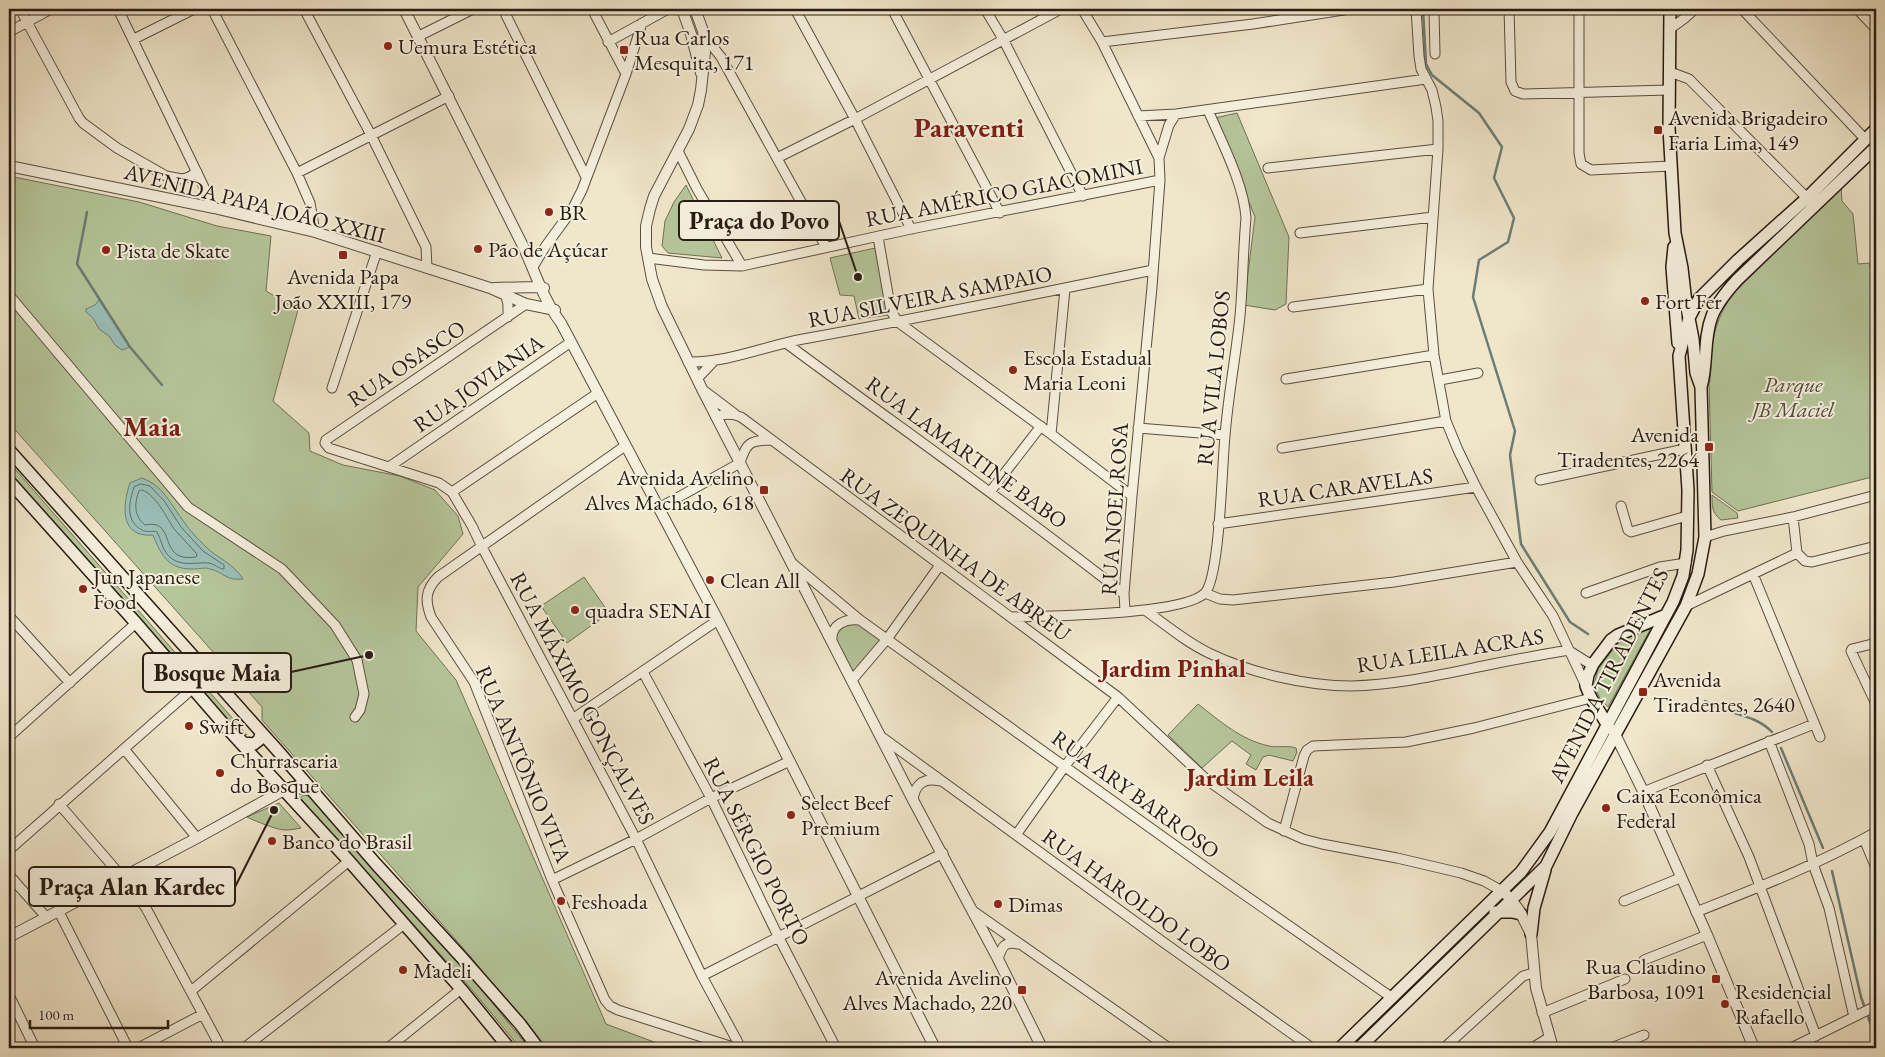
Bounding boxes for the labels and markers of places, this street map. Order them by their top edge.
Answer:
place label: Rua Carlos Mesquita, 171 [634,23,754,77]
place label: Uemura Estética [398,32,537,61]
marker: Uemura Estética [382,40,394,52]
marker: Rua Carlos Mesquita, 171 [618,44,630,56]
place label: Avenida Brigadeiro Faria Lima, 149 [1667,103,1828,157]
marker: Avenida Brigadeiro Faria Lima, 149 [1652,124,1664,136]
place label: BR [559,198,588,227]
callout: Praça do Povo [679,201,839,240]
marker: BR [543,206,555,218]
place label: Pão de Açúcar [488,235,608,264]
place label: Pista de Skate [116,236,230,265]
marker: Pão de Açúcar [472,243,484,255]
marker: Pista de Skate [100,244,112,256]
marker: Avenida Papa João XXIII, 179 [337,249,349,261]
place label: Avenida Papa João XXIII, 179 [273,262,412,316]
place label: Fort Fer [1655,287,1722,316]
marker: Fort Fer [1639,295,1651,307]
place label: Escola Estadual Maria Leoni [1023,343,1152,397]
marker: Escola Estadual Maria Leoni [1007,364,1019,376]
place label: Avenida Tiradentes, 2264 [1557,420,1699,474]
marker: Avenida Tiradentes, 2264 [1703,441,1715,453]
place label: Avenida Avelino Alves Machado, 618 [583,463,754,517]
marker: Avenida Avelino Alves Machado, 618 [758,484,770,496]
place label: Jun Japanese Food [91,562,200,616]
place label: Clean All [720,566,800,595]
marker: Clean All [704,574,716,586]
marker: Jun Japanese Food [77,583,89,595]
place label: quadra SENAI [585,596,712,625]
marker: quadra SENAI [569,604,581,616]
callout: Bosque Maia [143,653,291,692]
place label: Avenida Tiradentes, 2640 [1652,665,1795,719]
marker: Avenida Tiradentes, 2640 [1637,686,1649,698]
place label: Swift [199,712,244,741]
marker: Swift [183,720,195,732]
place label: Churrascaria do Bosque [230,746,338,800]
marker: Churrascaria do Bosque [214,767,226,779]
place label: Caixa Econômica Federal [1616,781,1762,835]
place label: Select Beef Premium [801,788,894,842]
marker: Caixa Econômica Federal [1600,802,1612,814]
marker: Select Beef Premium [785,809,797,821]
place label: Banco do Brasil [282,827,412,856]
marker: Banco do Brasil [266,835,278,847]
callout: Praça Alan Kardec [29,867,235,906]
place label: Feshoada [571,887,648,916]
place label: Dimas [1008,890,1063,919]
marker: Feshoada [555,895,567,907]
marker: Dimas [992,898,1004,910]
place label: Rua Claudino Barbosa, 1091 [1585,952,1706,1006]
place label: Madeli [413,956,472,985]
place label: Avenida Avelino Alves Machado, 220 [841,963,1012,1017]
marker: Madeli [397,964,409,976]
marker: Rua Claudino Barbosa, 1091 [1710,973,1722,985]
place label: Residencial Rafaello [1735,977,1832,1031]
marker: Avenida Avelino Alves Machado, 220 [1016,984,1028,996]
marker: Residencial Rafaello [1719,998,1731,1010]

